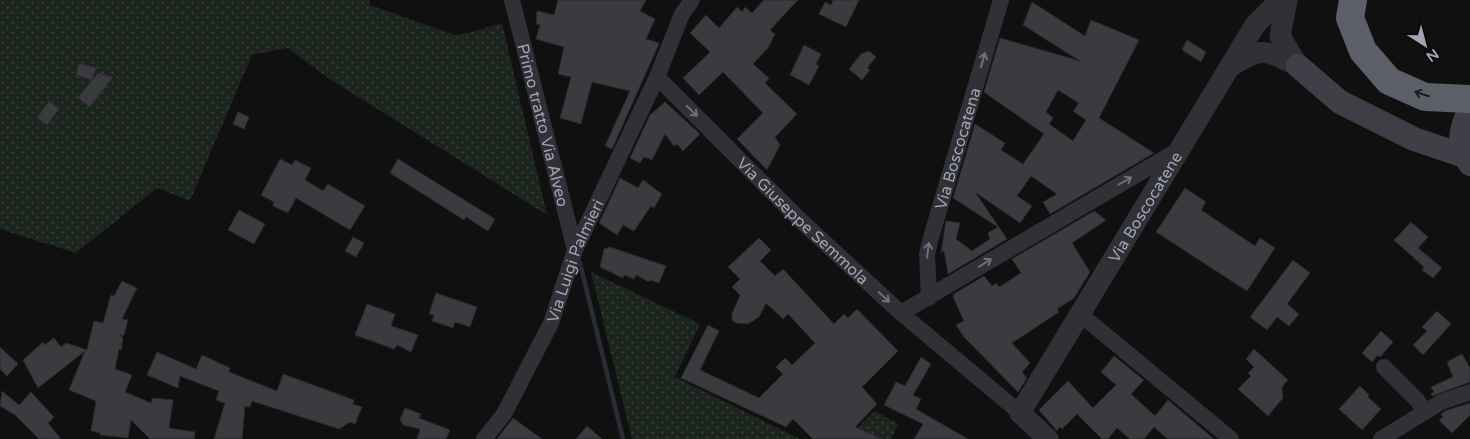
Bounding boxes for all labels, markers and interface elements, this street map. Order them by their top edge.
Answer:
north arrow [1400,20,1450,70]
street label: Primo tratto Via Alveo [512,42,573,209]
text: N [1423,45,1442,65]
one-way arrow [979,52,989,68]
street label: Via Boscocatena [931,85,986,212]
one-way arrow [1414,89,1430,99]
one-way arrow [686,105,698,117]
street label: Via Boscocatene [1105,148,1187,266]
street label: Via Giuseppe Semmola [732,154,873,289]
one-way arrow [1117,175,1131,185]
street label: Via Luigi Palmieri [543,196,608,325]
one-way arrow [924,242,934,258]
one-way arrow [977,258,991,268]
one-way arrow [877,291,890,303]

